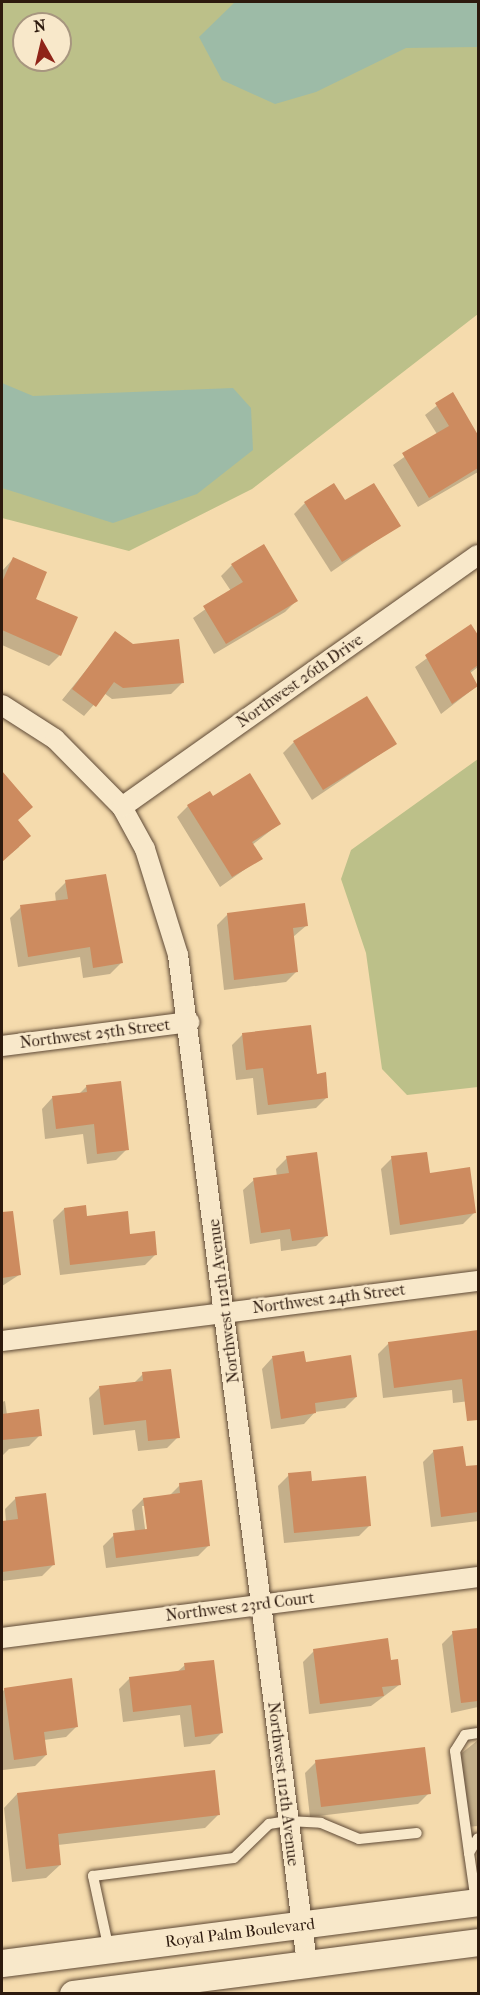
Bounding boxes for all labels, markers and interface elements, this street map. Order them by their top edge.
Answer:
north arrow [12,12,72,72]
text: N [32,15,47,36]
street label: Northwest 26th Drive [233,630,367,732]
street label: Northwest 25th Street [19,1015,171,1053]
street label: Northwest 112th Avenue [204,1218,244,1384]
street label: Northwest 24th Street [252,1280,406,1318]
street label: Northwest 23rd Court [165,1588,315,1626]
street label: Northwest 112th Avenue [263,1701,303,1867]
street label: Royal Palm Boulevard [164,1914,316,1952]

